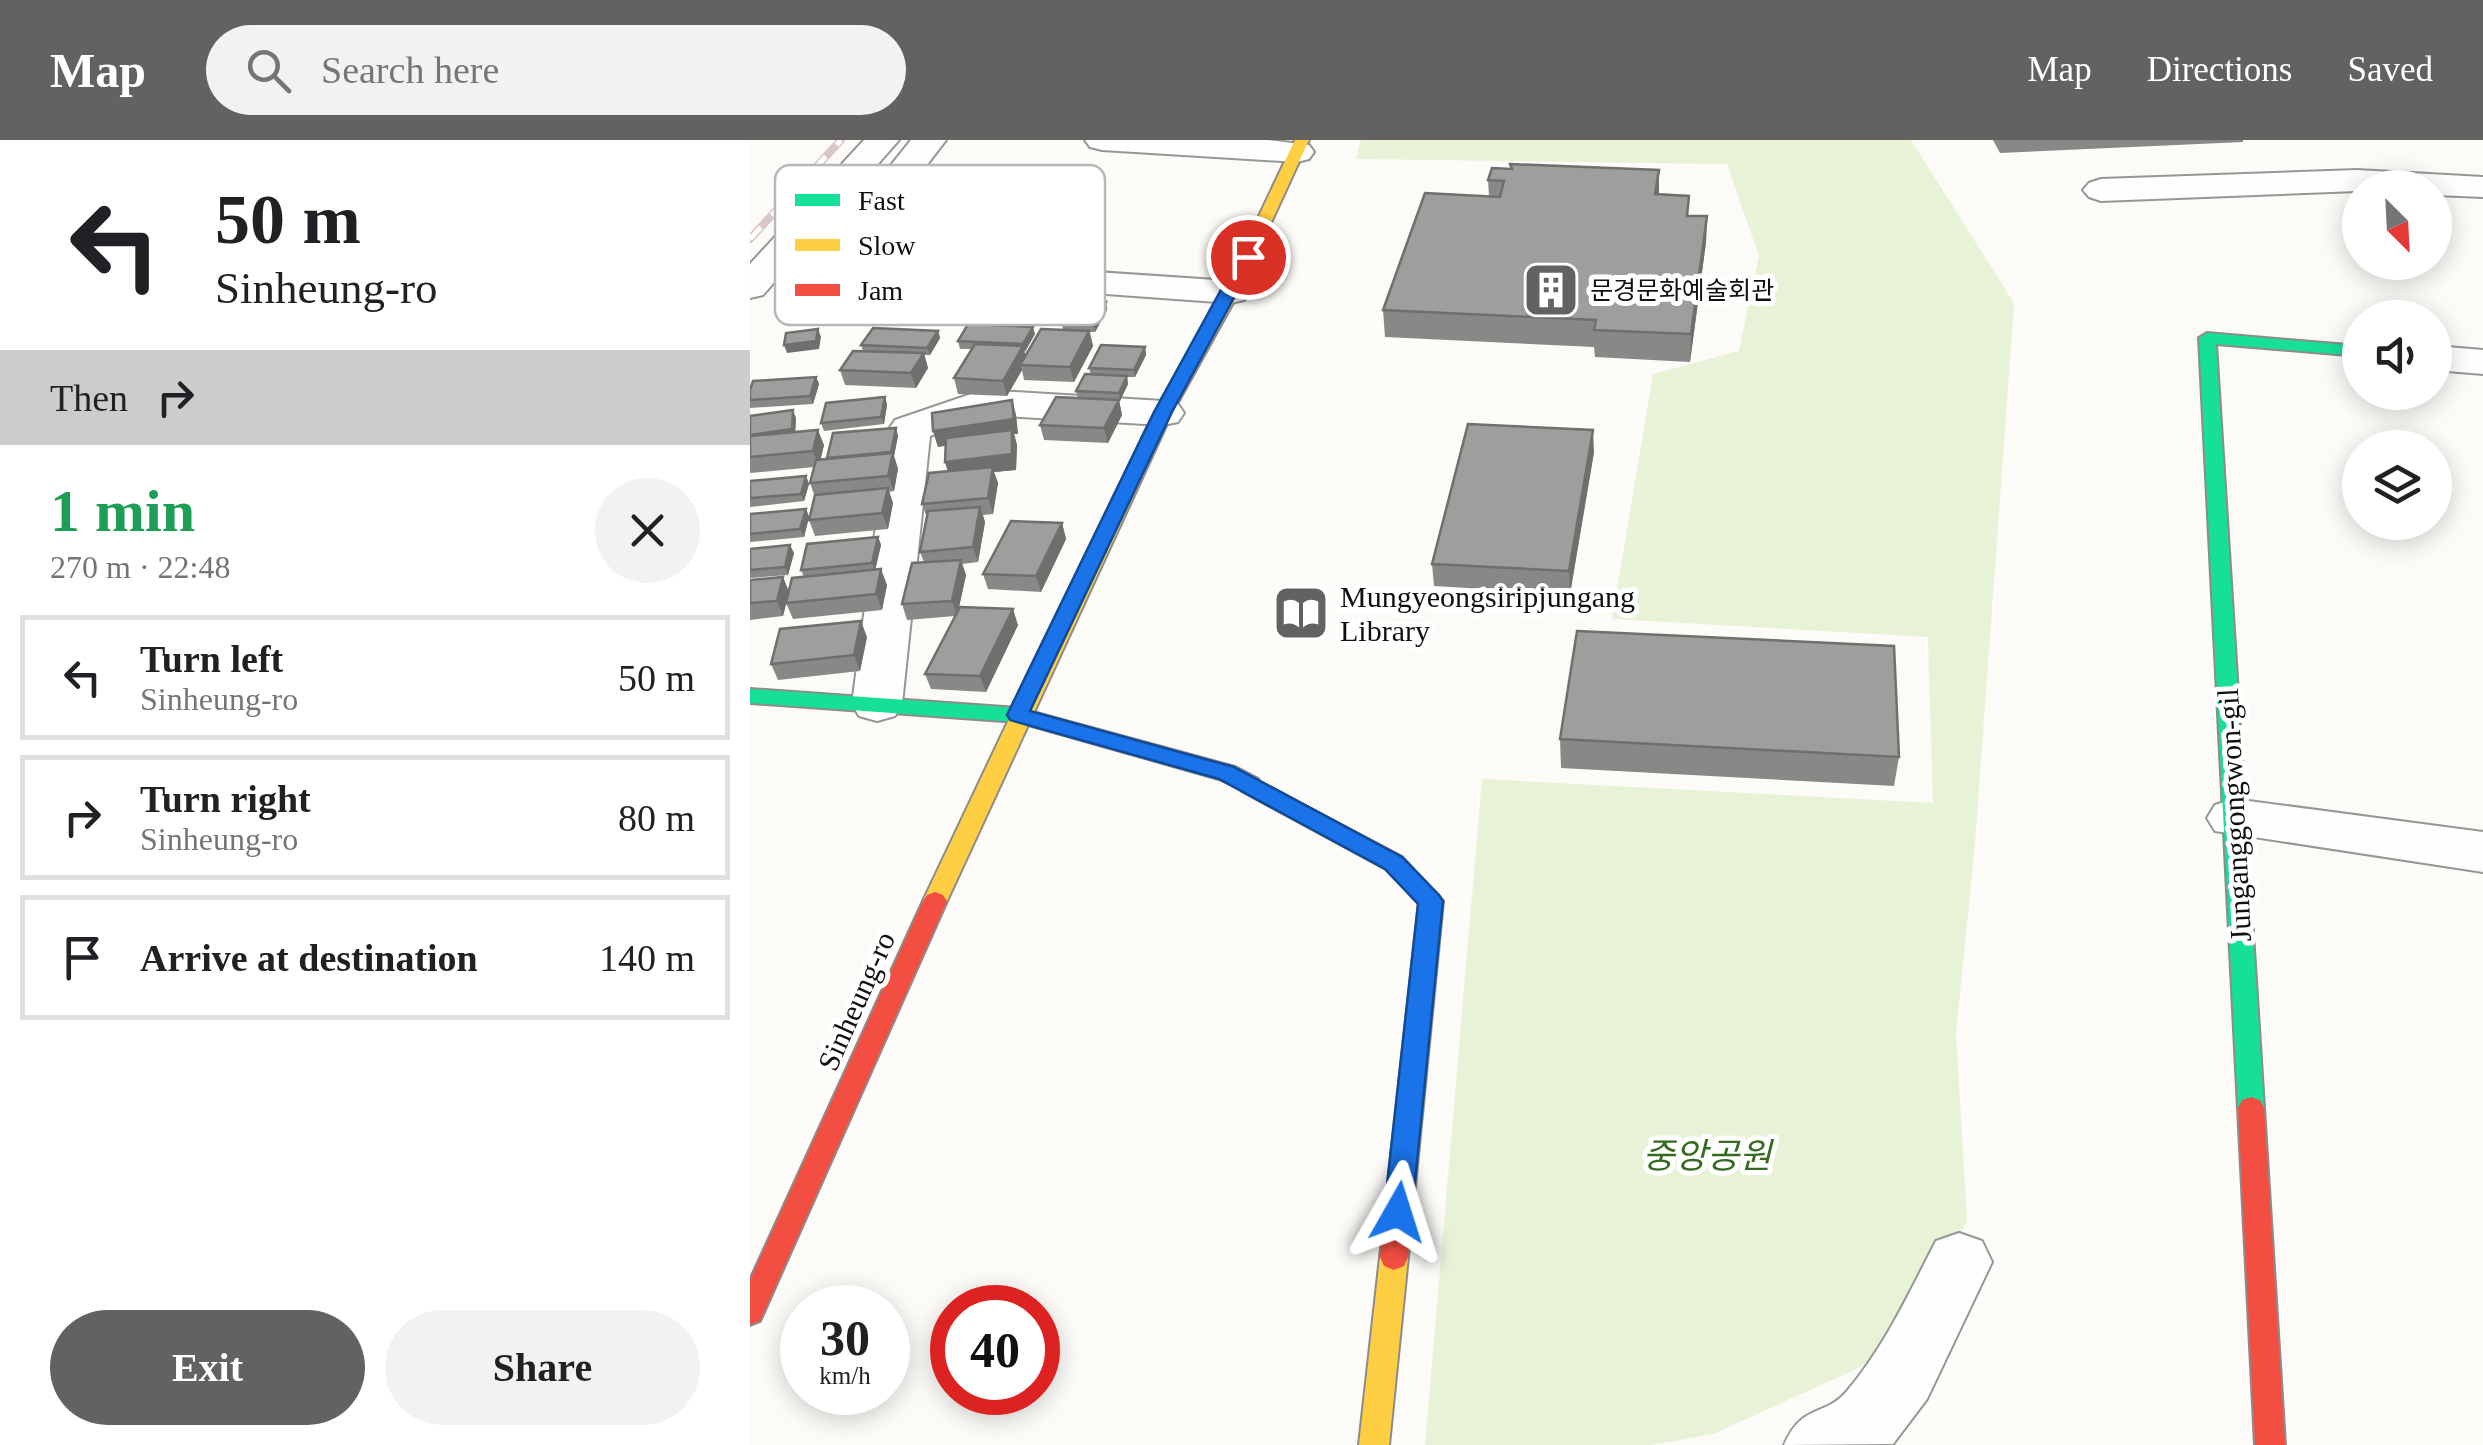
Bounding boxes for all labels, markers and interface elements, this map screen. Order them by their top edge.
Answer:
search box [206,25,906,115]
icon: search [241,43,296,98]
text: Map [50,44,146,97]
text: Search here [321,49,499,91]
text: Map [2028,50,2092,89]
text: Directions [2147,50,2292,89]
text: Saved [2347,50,2433,89]
legend [775,165,1105,325]
north arrow [2342,170,2452,280]
map controls [2342,170,2452,540]
icon: left [50,180,180,310]
text: 50 m [215,181,361,258]
text: Fast [858,185,905,216]
pin [1206,215,1291,300]
text: Slow [858,230,916,261]
icon: arrive [1221,230,1276,285]
building icon: 문경문화예술회관 [1521,260,1581,320]
text: Sinheung-ro [215,263,437,313]
text: Jam [858,275,903,306]
place label: 문경문화예술회관 [1590,277,1774,304]
button: sound [2342,300,2452,410]
icon: right [148,370,203,425]
text: Then [50,377,128,419]
button: layers [2342,430,2452,540]
text: 1 min [50,478,195,544]
button: close [595,478,700,583]
text: 270 m · 22:48 [50,549,230,585]
place label: Mungyeongsiripjungang Library [1340,580,1635,647]
library icon: Mungyeongsiripjungang Library [1271,583,1331,643]
text: Turn left [140,638,283,680]
icon: left [55,650,110,705]
text: 50 m [618,657,695,699]
text: Sinheung-ro [140,681,298,717]
street label: Junganggongwon-gil [2211,688,2257,942]
text: Turn right [140,778,311,820]
icon: right [55,790,110,845]
text: 80 m [618,797,695,839]
text: Sinheung-ro [140,821,298,857]
street label: Sinheung-ro [811,927,901,1075]
icon: arrive [55,930,110,985]
text: Arrive at destination [140,937,478,979]
text: 140 m [599,937,695,979]
park label: 중앙공원 [1643,1137,1774,1176]
position arrow [1346,1160,1450,1264]
speed limit sign: 40 [930,1285,1060,1415]
button: Exit [50,1310,365,1425]
button: Share [385,1310,700,1425]
text: 30 [820,1310,870,1366]
text: km/h [819,1362,871,1389]

